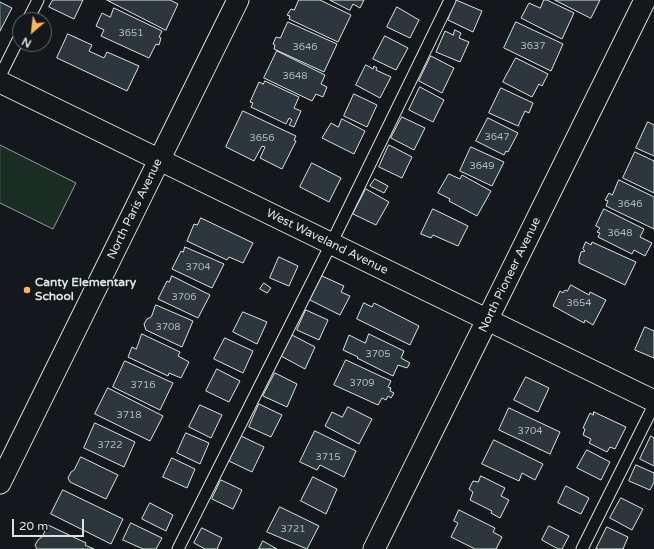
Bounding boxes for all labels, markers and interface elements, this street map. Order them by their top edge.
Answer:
north arrow [12,12,52,52]
house number: 3651 [118,27,144,39]
text: N [20,34,34,50]
house number: 3637 [520,40,546,52]
house number: 3646 [292,41,318,53]
house number: 3648 [282,70,308,82]
house number: 3647 [484,131,510,143]
house number: 3656 [249,132,275,144]
street label: North Paris Avenue [104,156,166,262]
house number: 3649 [469,160,495,172]
house number: 3646 [617,198,643,210]
street label: West Waveland Avenue [264,206,390,278]
street label: North Pioneer Avenue [476,215,544,335]
house number: 3648 [607,227,633,239]
house number: 3704 [185,261,211,273]
place label: Canty Elementary School [35,276,136,304]
marker: Canty Elementary School [22,285,32,295]
house number: 3706 [171,291,197,303]
house number: 3654 [566,297,592,309]
house number: 3708 [155,321,181,333]
house number: 3705 [365,348,391,360]
house number: 3709 [349,377,375,389]
house number: 3716 [130,379,156,391]
house number: 3718 [116,409,142,421]
house number: 3704 [517,425,543,437]
house number: 3722 [97,439,123,451]
house number: 3715 [315,451,341,463]
scale bar [14,511,86,537]
text: 20 m [19,519,48,533]
house number: 3721 [280,523,306,535]

